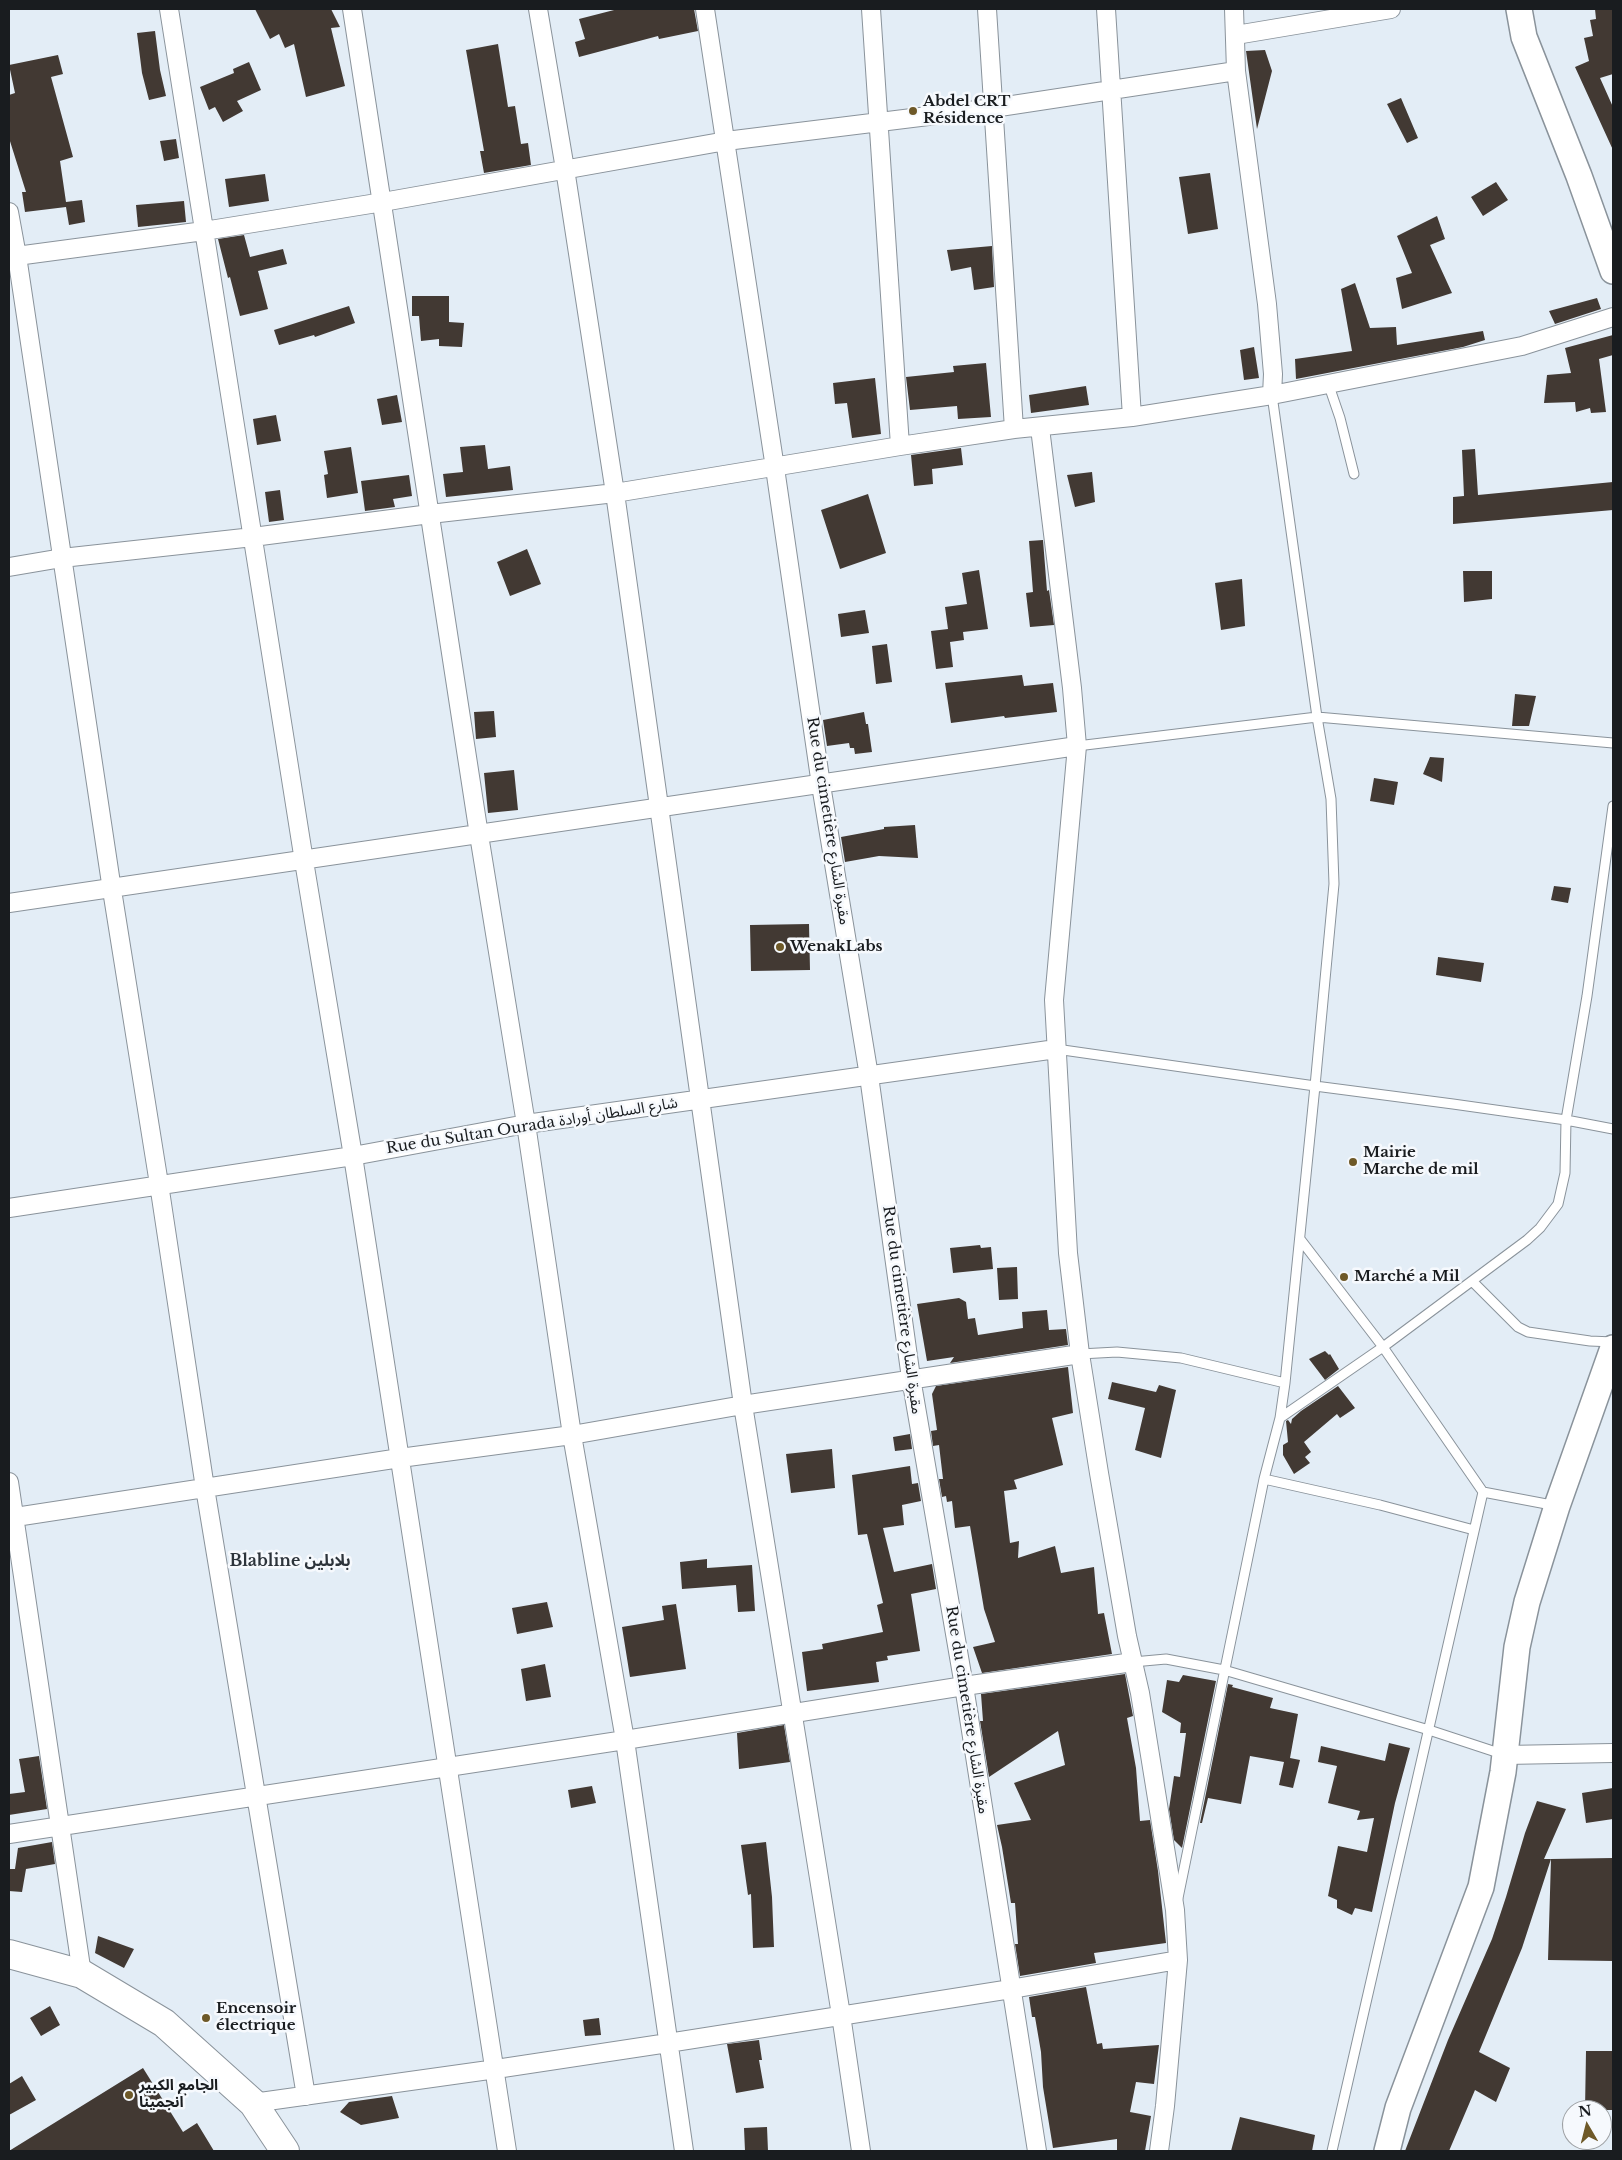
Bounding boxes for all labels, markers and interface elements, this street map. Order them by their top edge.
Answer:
place label: Abdel CRT Résidence [923,93,1010,128]
marker: Abdel CRT Résidence [907,105,919,117]
street label: Rue du cimetière مقبرة الشارع [803,716,853,926]
place label: WenakLabs [790,938,883,956]
marker: WenakLabs [774,941,786,953]
street label: Rue du Sultan Ourada شارع السلطان أورادة [385,1094,679,1158]
place label: Mairie Marche de mil [1363,1144,1479,1179]
marker: Mairie Marche de mil [1347,1156,1359,1168]
street label: Rue du cimetière مقبرة الشارع [878,1205,926,1415]
place label: Marché a Mil [1354,1268,1460,1286]
marker: Marché a Mil [1338,1271,1350,1283]
district label: Blabline بلابلين [230,1551,350,1571]
street label: Rue du cimetière مقبرة الشارع [942,1605,992,1815]
place label: Encensoir électrique [216,2000,296,2035]
marker: Encensoir électrique [200,2012,212,2024]
place label: الجامع الكبير انجمينا [139,2077,218,2112]
marker: الجامع الكبير انجمينا [123,2089,135,2101]
north arrow [1562,2100,1612,2150]
text: N [1577,2101,1593,2121]

